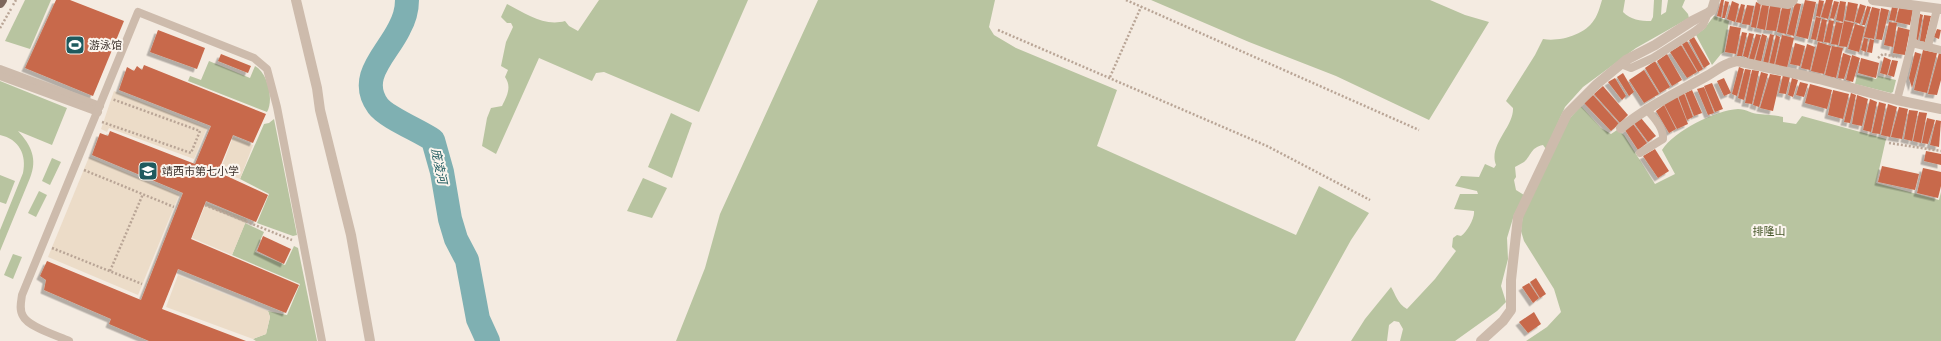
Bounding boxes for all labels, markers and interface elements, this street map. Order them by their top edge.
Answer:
sports icon: 游泳馆 [64,34,86,56]
place label: 游泳馆 [89,39,122,52]
water label: 庞凌河 [428,147,450,187]
school or university icon: 靖西市第七小学 [137,160,159,182]
place label: 靖西市第七小学 [162,165,239,178]
park label: 排隆山 [1753,225,1786,238]

